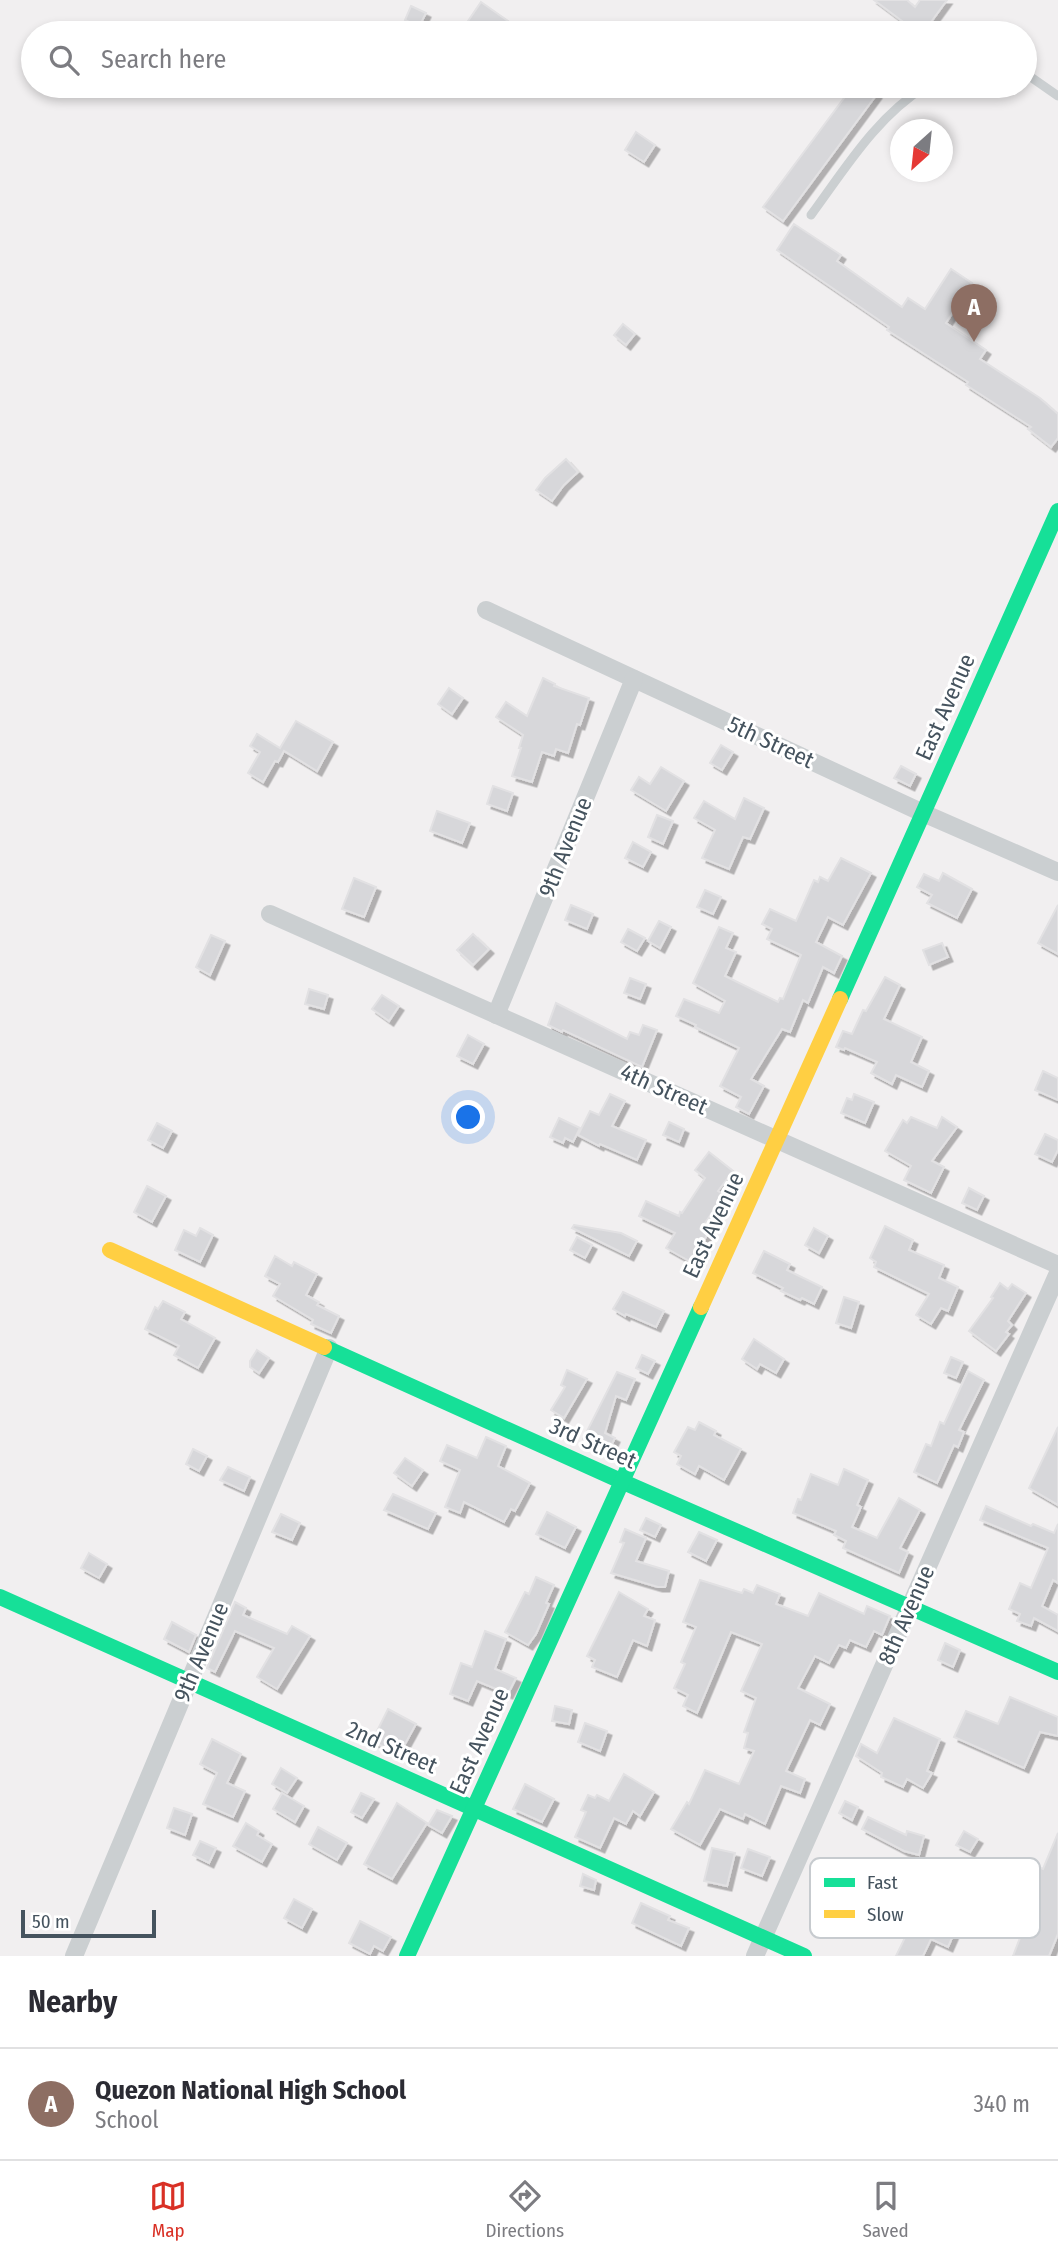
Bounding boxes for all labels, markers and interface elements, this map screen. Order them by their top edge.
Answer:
search box [21,21,1037,98]
icon: search [45,41,83,79]
text: Search here [101,44,226,75]
north arrow [890,119,953,182]
pin: A [951,284,997,342]
street label: East Avenue [909,649,981,765]
street label: 5th Street [723,710,819,774]
street label: 9th Avenue [532,793,598,901]
street label: 4th Street [616,1057,712,1121]
your location [451,1100,485,1134]
street label: East Avenue [676,1168,750,1282]
street label: 3rd Street [545,1411,641,1475]
street label: 8th Avenue [872,1561,940,1669]
street label: 9th Avenue [168,1598,234,1706]
street label: East Avenue [443,1683,515,1799]
street label: 2nd Street [342,1715,442,1780]
legend [810,1858,1040,1938]
text: Fast [867,1871,898,1894]
text: Slow [867,1903,904,1926]
scale bar [21,1907,156,1939]
text: 50 m [32,1910,70,1933]
text: Nearby [28,1984,117,2020]
text: Quezon National High School [95,2075,406,2106]
text: A [45,2090,57,2118]
text: 340 m [974,2090,1030,2118]
text: School [95,2106,159,2134]
tab: Map [149,2177,187,2242]
tab: Directions [485,2177,564,2242]
tab: Saved [862,2177,909,2242]

